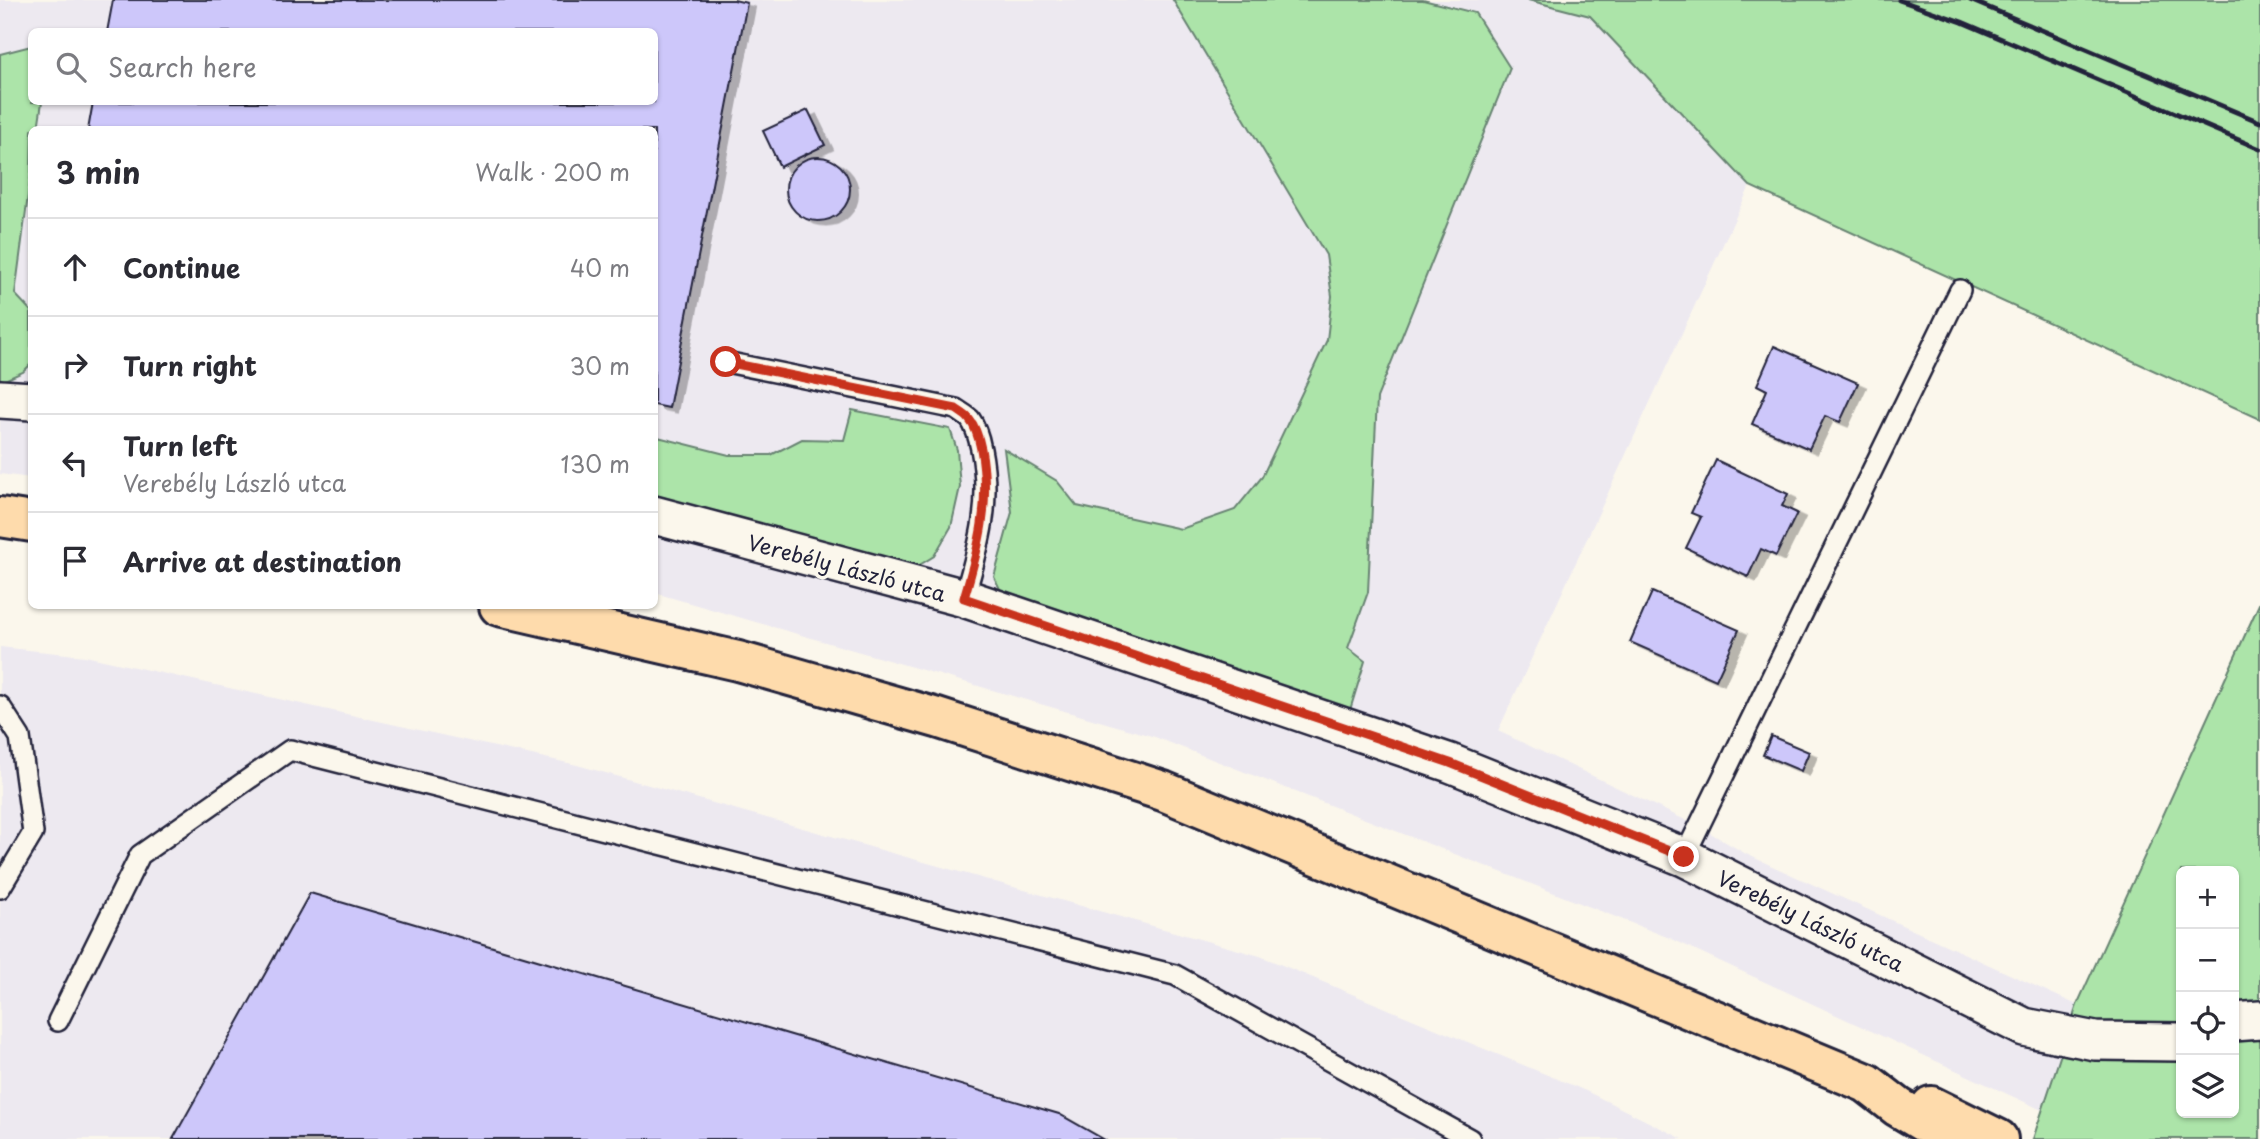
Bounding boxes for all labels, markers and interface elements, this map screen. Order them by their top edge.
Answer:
search box [28,28,658,105]
text: Search here [108,47,257,86]
icon: search [52,48,90,86]
text: 3 min [56,149,141,194]
text: Walk · 200 m [475,154,630,189]
icon: ahead [56,248,94,286]
text: Continue [123,248,240,287]
text: 40 m [570,250,630,285]
icon: right [56,346,94,384]
text: Turn right [123,346,257,385]
route start [710,346,741,377]
text: 30 m [569,348,630,383]
text: Turn left [123,426,238,465]
icon: left [56,444,94,482]
text: 130 m [560,446,630,481]
text: Verebély László utca [123,465,346,500]
street label: Verebély László utca [744,525,950,609]
icon: arrive [56,542,94,580]
text: Arrive at destination [123,542,402,581]
route end [1668,841,1699,872]
street label: Verebély László utca [1712,861,1910,979]
map controls [2176,866,2239,1118]
button: + [2176,866,2239,929]
button: − [2176,929,2239,992]
button: locate [2176,992,2239,1055]
button: layers [2176,1055,2239,1118]

